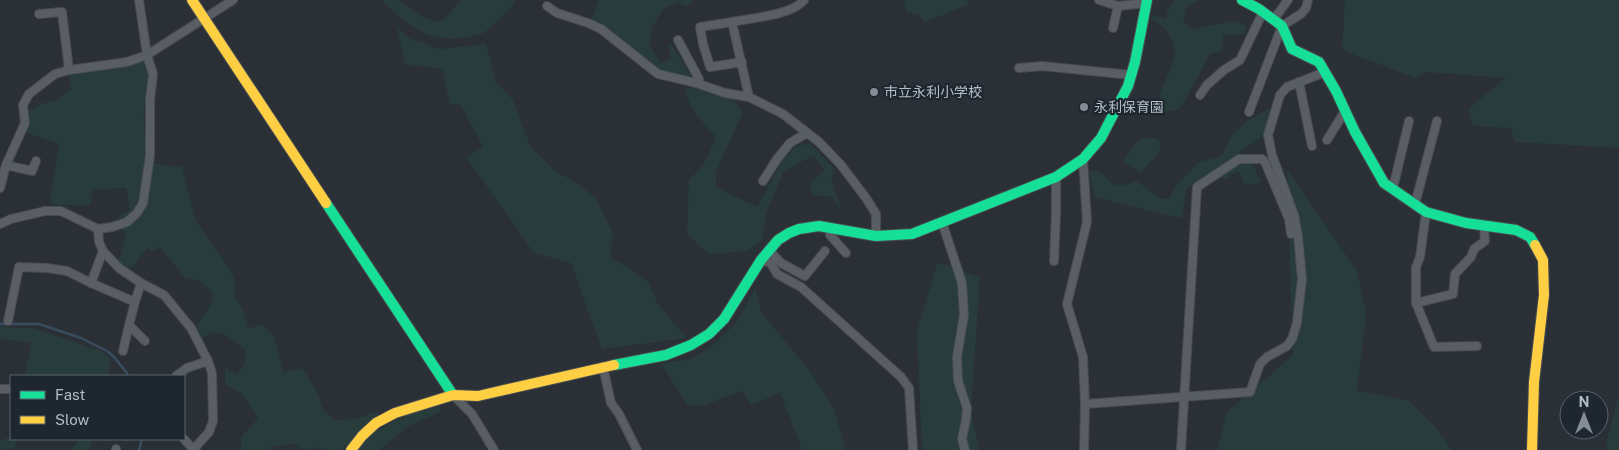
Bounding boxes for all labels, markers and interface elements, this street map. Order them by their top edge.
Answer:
place label: 市立永利小学校 [884,84,982,100]
marker: 市立永利小学校 [868,86,880,98]
place label: 永利保育園 [1094,99,1164,115]
marker: 永利保育園 [1078,101,1090,113]
legend [10,375,185,440]
text: Fast [55,386,85,403]
north arrow [1559,390,1609,440]
text: N [1579,394,1589,410]
text: Slow [55,411,90,428]

